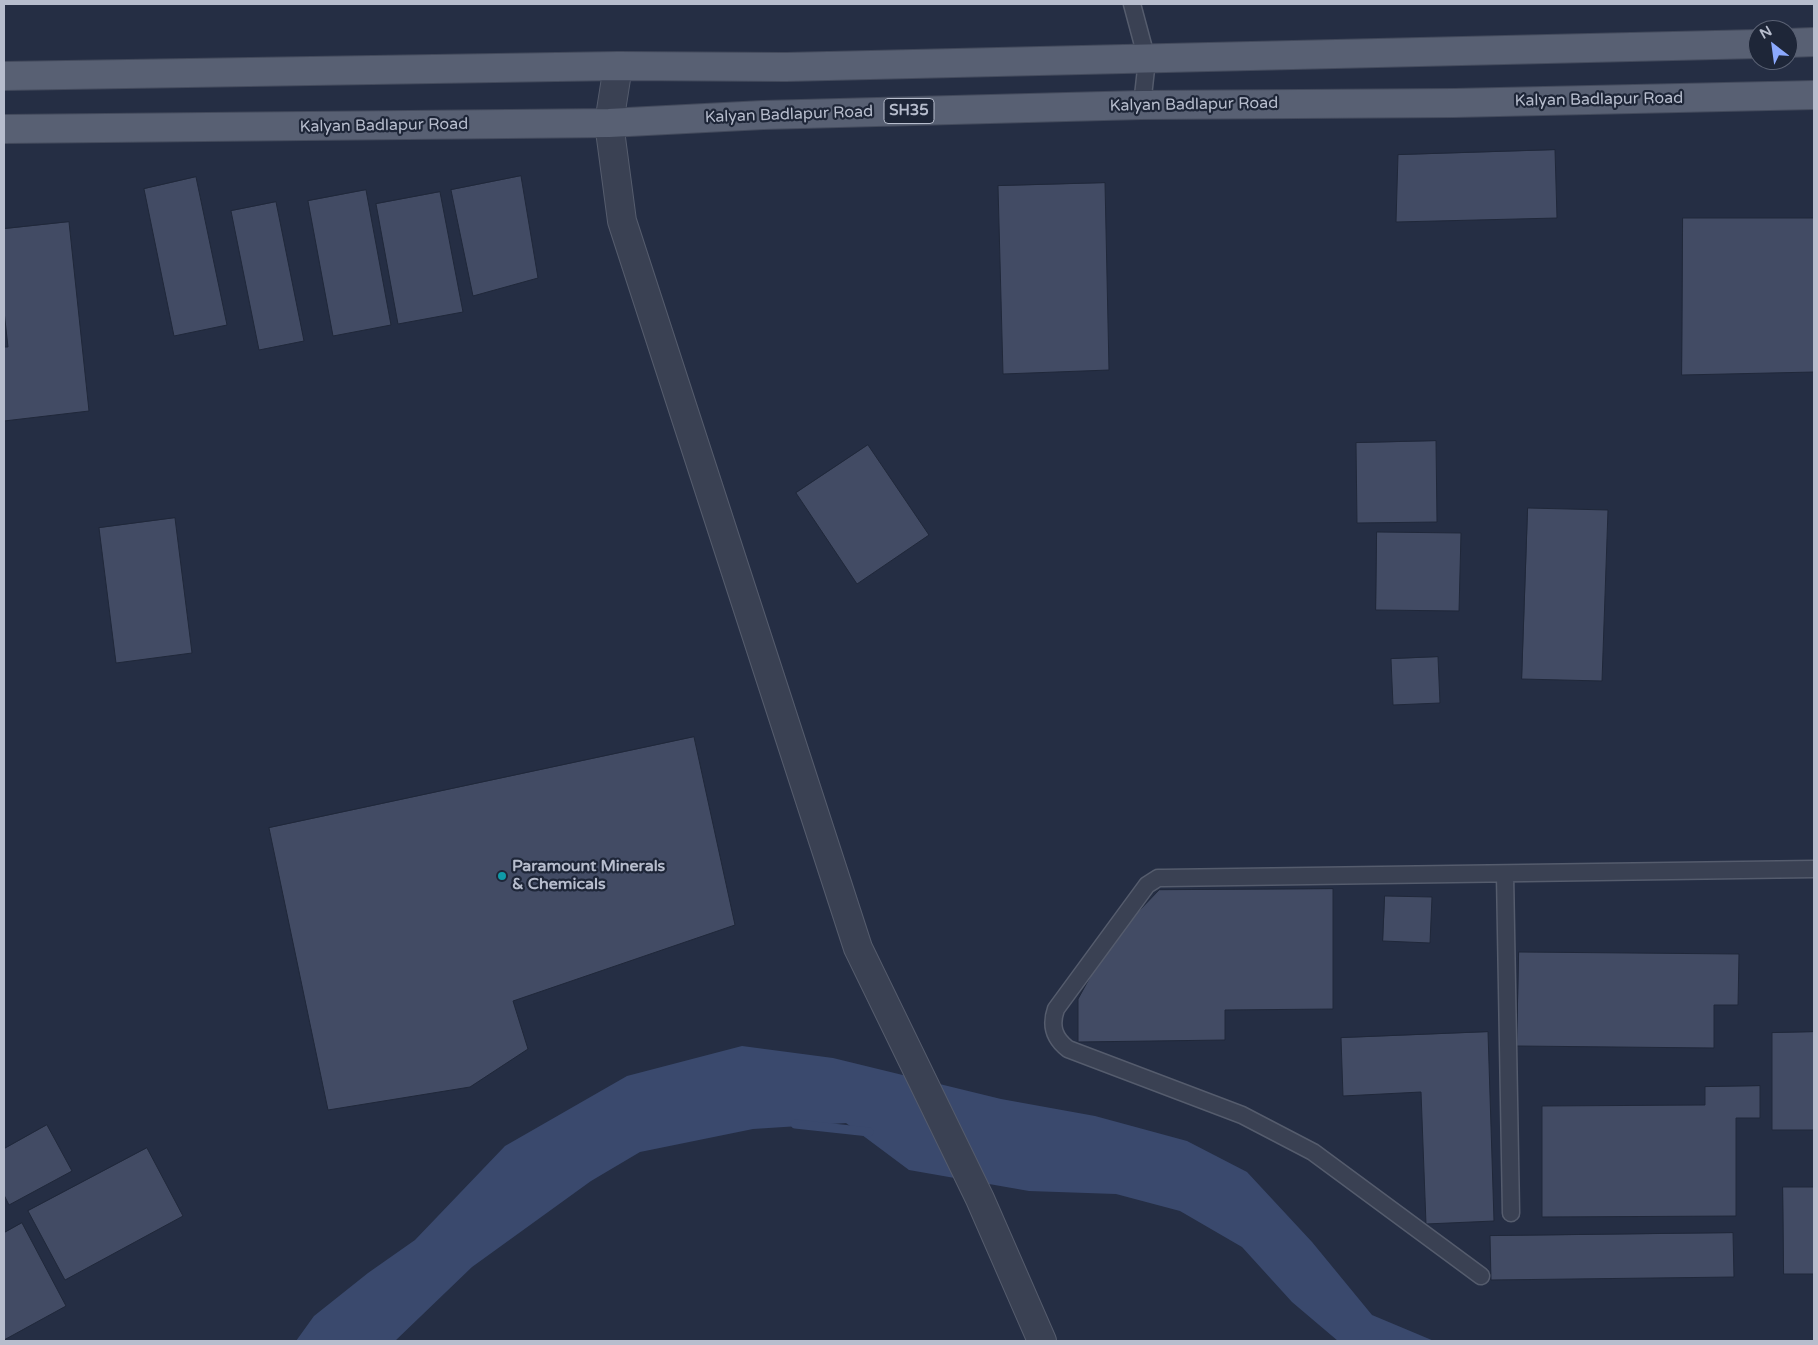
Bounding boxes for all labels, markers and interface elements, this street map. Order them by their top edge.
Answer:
north arrow [1748,20,1798,70]
text: N [1757,22,1775,43]
street label: Kalyan Badlapur Road [1515,89,1683,111]
street label: Kalyan Badlapur Road [1110,94,1278,116]
road number: SH35 [884,98,934,124]
street label: Kalyan Badlapur Road [704,102,874,128]
street label: Kalyan Badlapur Road [300,115,468,137]
place label: Paramount Minerals & Chemicals [512,857,665,895]
marker: Paramount Minerals & Chemicals [496,870,508,882]

